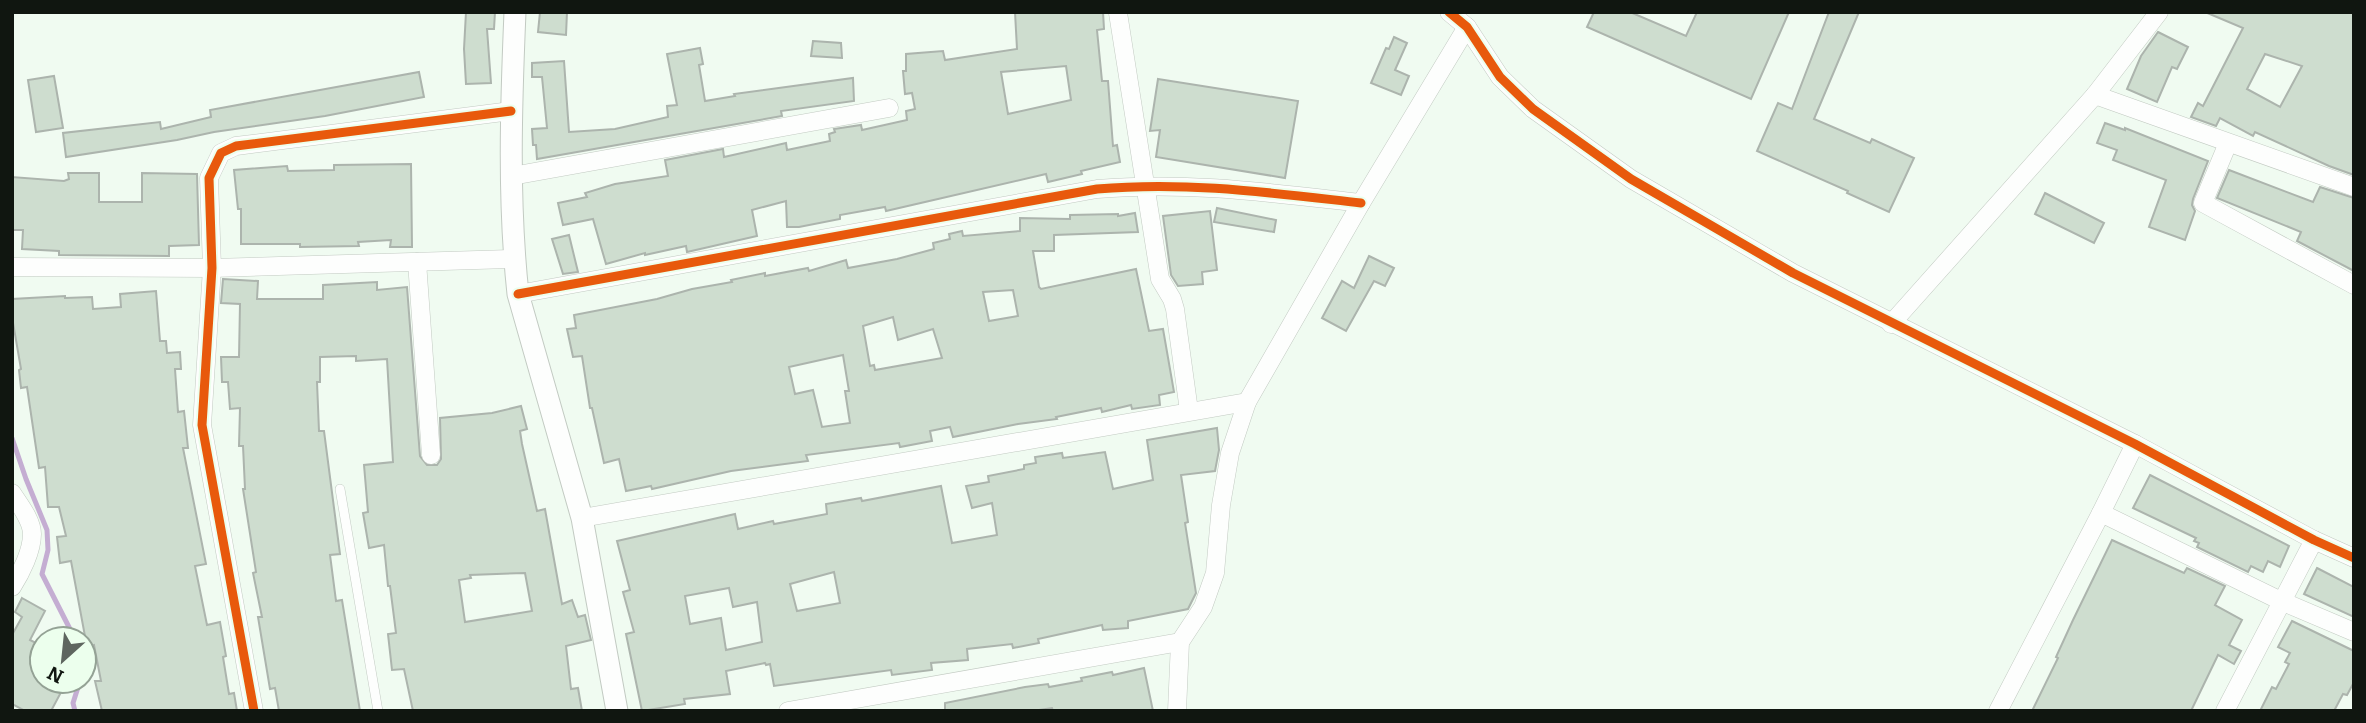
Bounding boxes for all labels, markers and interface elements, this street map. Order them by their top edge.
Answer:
north arrow [28,625,98,695]
text: N [43,661,67,688]

